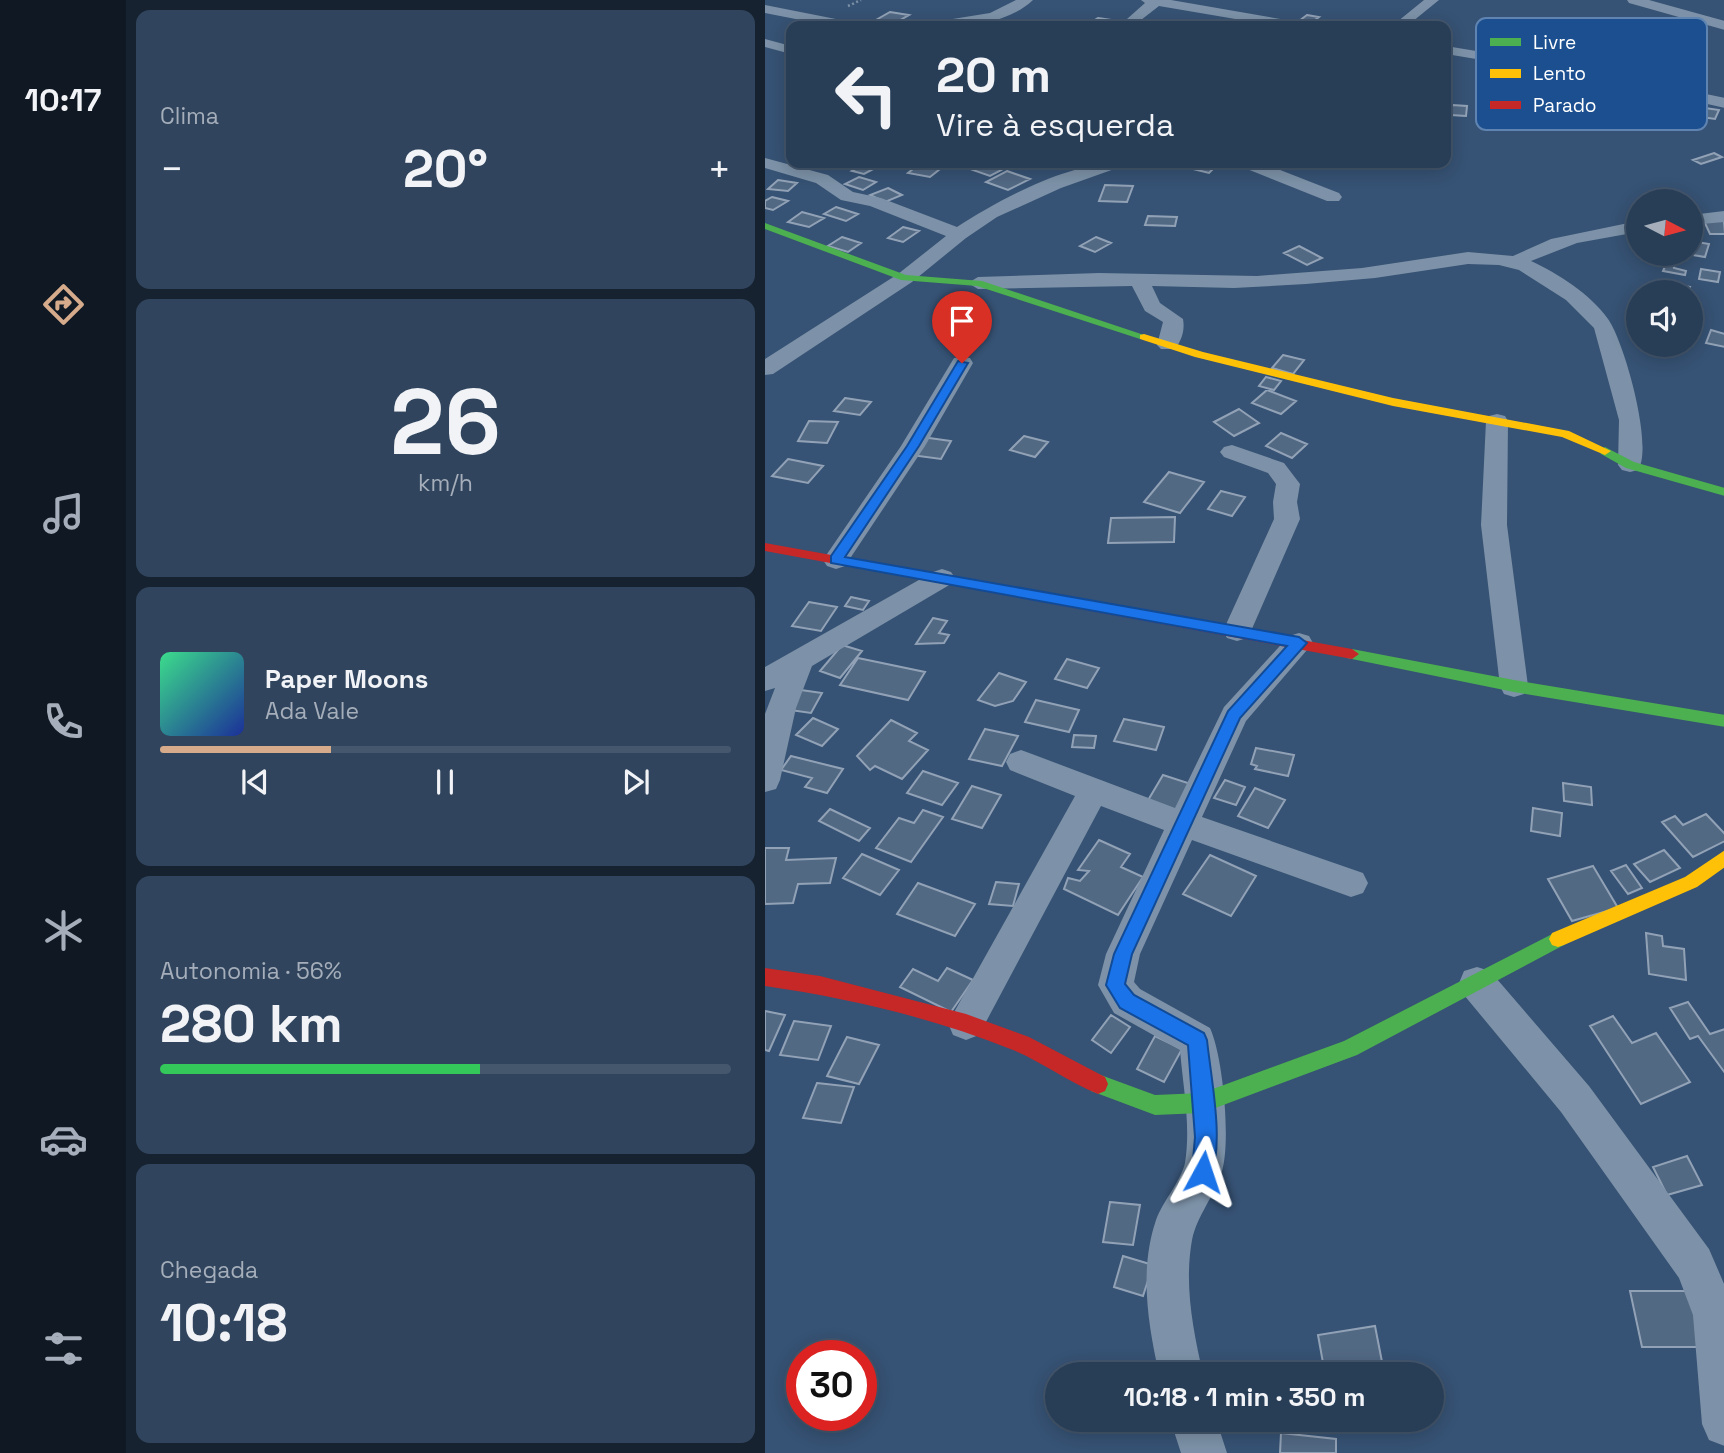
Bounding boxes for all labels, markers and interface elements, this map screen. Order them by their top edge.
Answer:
legend [1476,18,1707,130]
text: Livre [1533,30,1576,55]
text: 20 m [936,44,1051,106]
icon: left [821,49,912,140]
text: Lento [1533,61,1586,86]
text: 10:17 [25,80,101,120]
text: Parado [1533,93,1597,118]
text: Clima [160,101,219,131]
text: Vire à esquerda [936,105,1174,145]
text: 20° [403,136,488,202]
text: − [160,145,184,193]
text: + [707,145,731,193]
north arrow [1626,189,1703,266]
map controls [1626,189,1703,357]
icon: directions [39,280,88,329]
button: sound [1626,280,1703,357]
pin [932,291,992,363]
icon: arrive [943,302,981,340]
text: 26 [390,364,501,481]
text: km/h [418,468,473,498]
icon: music [39,489,88,538]
text: Paper Moons [265,662,428,696]
text: Ada Vale [265,696,359,726]
icon: phone [39,697,88,746]
icon: previous [236,763,274,801]
icon: pause [426,763,464,801]
icon: next [617,763,655,801]
icon: climate [39,906,88,955]
text: Autonomia · 56% [160,956,342,986]
text: 280 km [160,991,343,1057]
icon: car [39,1115,88,1164]
position arrow [1166,1135,1240,1209]
text: Chegada [160,1255,258,1285]
text: 10:18 [160,1290,287,1356]
icon: filters [39,1324,88,1373]
speed limit sign: 30 [786,1340,877,1431]
text: 10:18 · 1 min · 350 m [1123,1380,1366,1414]

